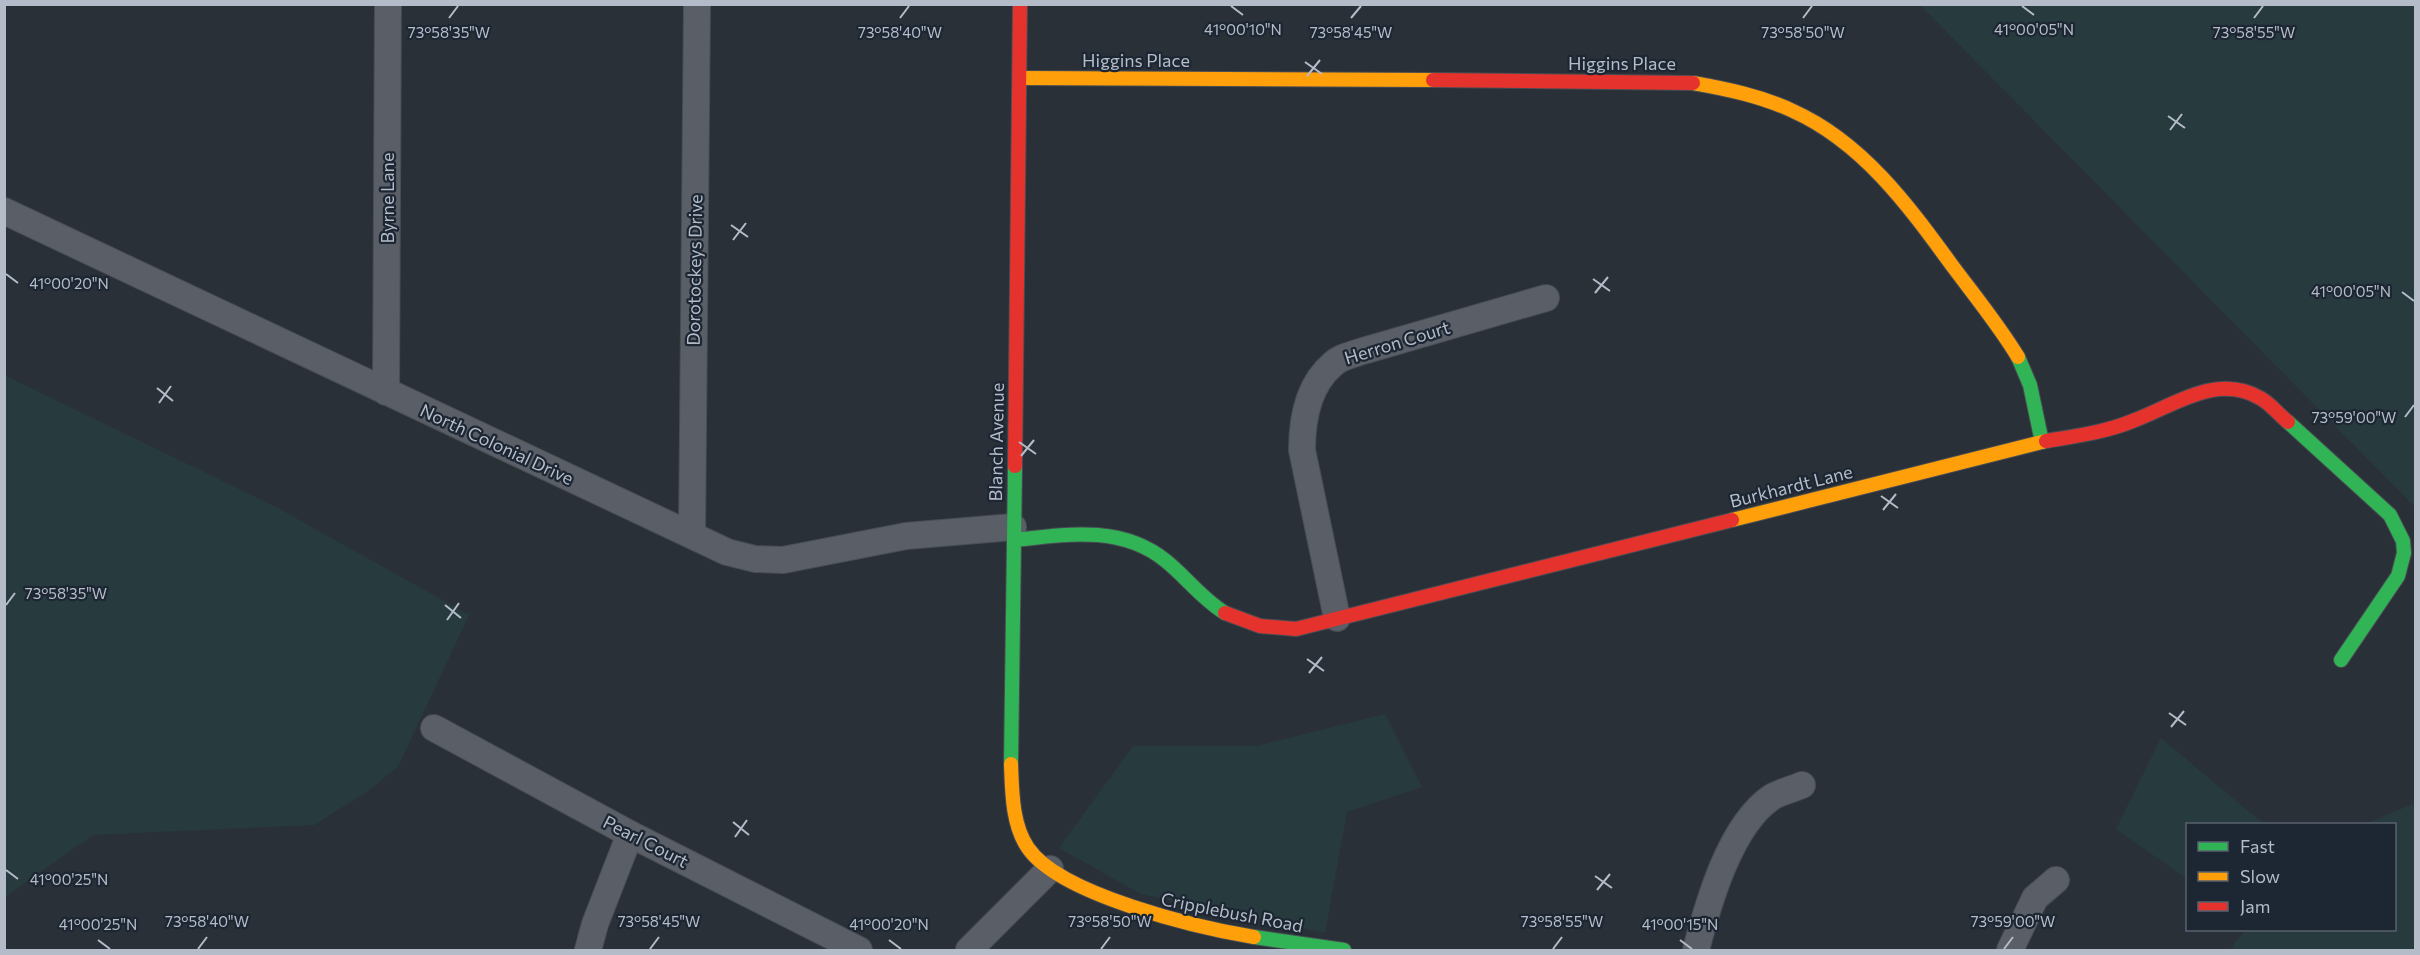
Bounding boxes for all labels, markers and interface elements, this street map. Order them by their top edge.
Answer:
text: 41°00'10"N [1204,20,1282,38]
text: 41°00'05"N [1994,20,2074,38]
text: 73°58'35"W [408,23,490,41]
text: 73°58'40"W [858,23,942,41]
text: 73°58'45"W [1310,23,1392,41]
text: 73°58'50"W [1761,23,1845,41]
text: 73°58'55"W [2213,23,2295,41]
street label: Higgins Place [1082,49,1190,71]
street label: Higgins Place [1568,52,1676,74]
street label: Byrne Lane [376,153,398,243]
street label: Dorotockeys Drive [682,194,706,346]
text: 41°00'20"N [29,274,109,292]
text: 41°00'05"N [2311,282,2391,300]
street label: Herron Court [1342,316,1452,368]
street label: Blanch Avenue [984,383,1008,501]
street label: North Colonial Drive [417,399,577,489]
text: 73°59'00"W [2312,408,2396,426]
street label: Burkhardt Lane [1727,460,1855,512]
text: 73°58'35"W [25,584,107,602]
street label: Pearl Court [600,810,692,872]
legend [2186,823,2396,931]
text: Fast [2240,835,2275,857]
text: Slow [2240,865,2280,887]
text: 41°00'25"N [30,870,108,888]
street label: Cripplebush Road [1159,887,1305,937]
text: Jam [2240,895,2270,917]
text: 73°58'40"W [165,912,249,930]
text: 73°58'45"W [618,912,700,930]
text: 73°58'50"W [1068,912,1152,930]
text: 73°58'55"W [1521,912,1603,930]
text: 73°59'00"W [1971,912,2055,930]
text: 41°00'25"N [59,915,137,933]
text: 41°00'20"N [849,915,929,933]
text: 41°00'15"N [1642,915,1718,933]

